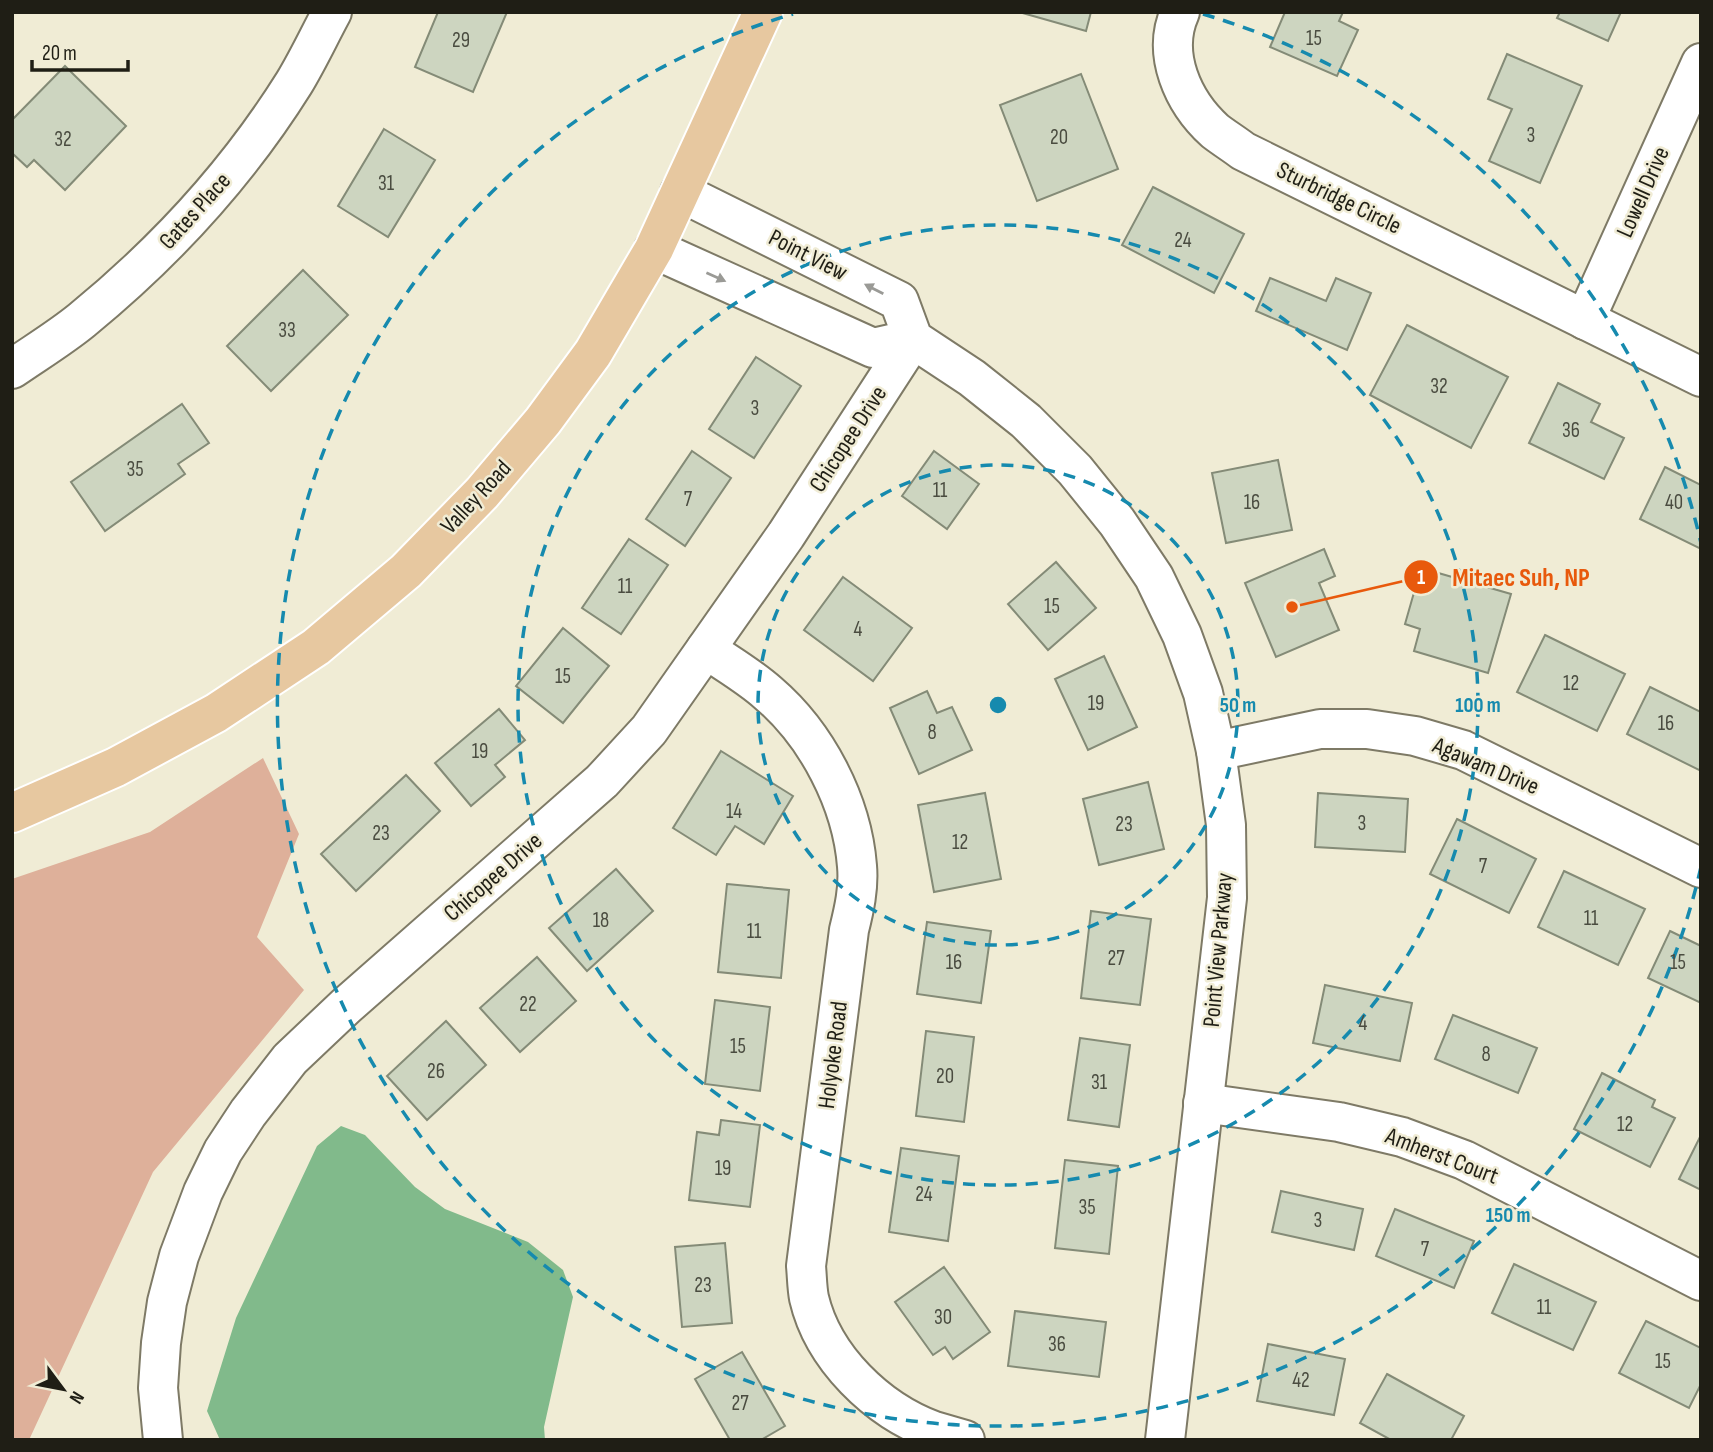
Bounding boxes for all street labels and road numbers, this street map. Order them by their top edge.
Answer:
street label: Lowell Drive [1610,142,1676,242]
street label: Sturbridge Circle [1272,155,1406,241]
street label: Gates Place [153,167,237,255]
street label: Point View [764,223,852,287]
street label: Chicopee Drive [803,380,893,498]
street label: Valley Road [434,454,518,540]
street label: Agawam Drive [1428,730,1543,801]
street label: Chicopee Drive [438,826,548,928]
street label: Point View Parkway [1197,872,1239,1028]
street label: Holyoke Road [812,1000,854,1110]
street label: Amherst Court [1381,1121,1502,1191]

